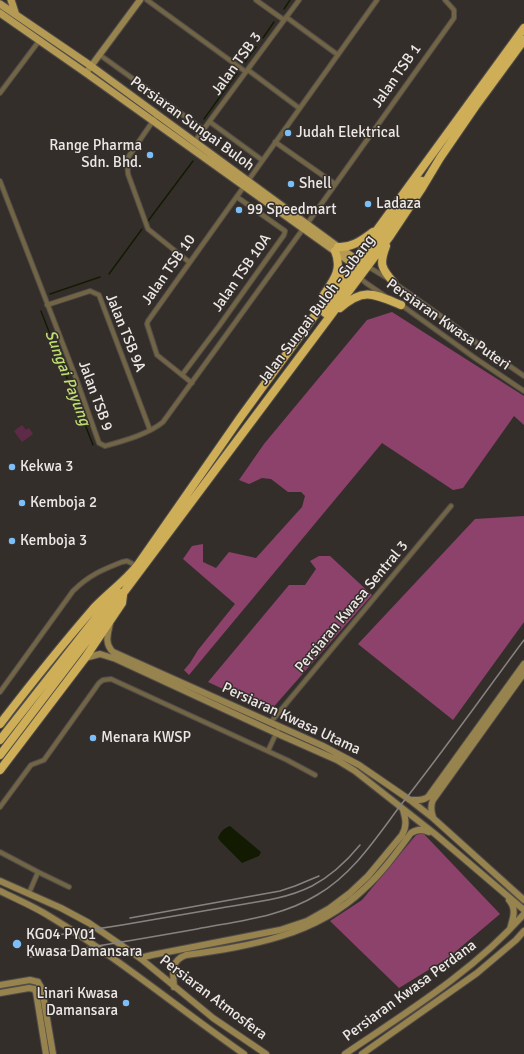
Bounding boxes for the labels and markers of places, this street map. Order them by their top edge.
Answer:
place label: Judah Elektrical [296,124,400,142]
marker: Judah Elektrical [283,128,293,138]
place label: Range Pharma Sdn. Bhd. [49,137,142,172]
marker: Range Pharma Sdn. Bhd. [145,150,155,160]
place label: Shell [299,175,332,193]
marker: Shell [286,179,296,189]
place label: Ladaza [376,195,421,213]
marker: Ladaza [363,199,373,209]
place label: 99 Speedmart [247,201,336,219]
marker: 99 Speedmart [234,205,244,215]
place label: Kekwa 3 [20,458,73,476]
marker: Kekwa 3 [7,462,17,472]
place label: Kemboja 2 [30,494,97,512]
marker: Kemboja 2 [17,498,27,508]
place label: Kemboja 3 [20,532,87,550]
marker: Kemboja 3 [7,536,17,546]
place label: Menara KWSP [101,729,191,747]
marker: Menara KWSP [88,733,98,743]
place label: KG04 PY01 Kwasa Damansara [26,926,142,961]
marker: KG04 PY01 Kwasa Damansara [11,938,23,950]
place label: Linari Kwasa Damansara [36,985,118,1020]
marker: Linari Kwasa Damansara [121,998,131,1008]

